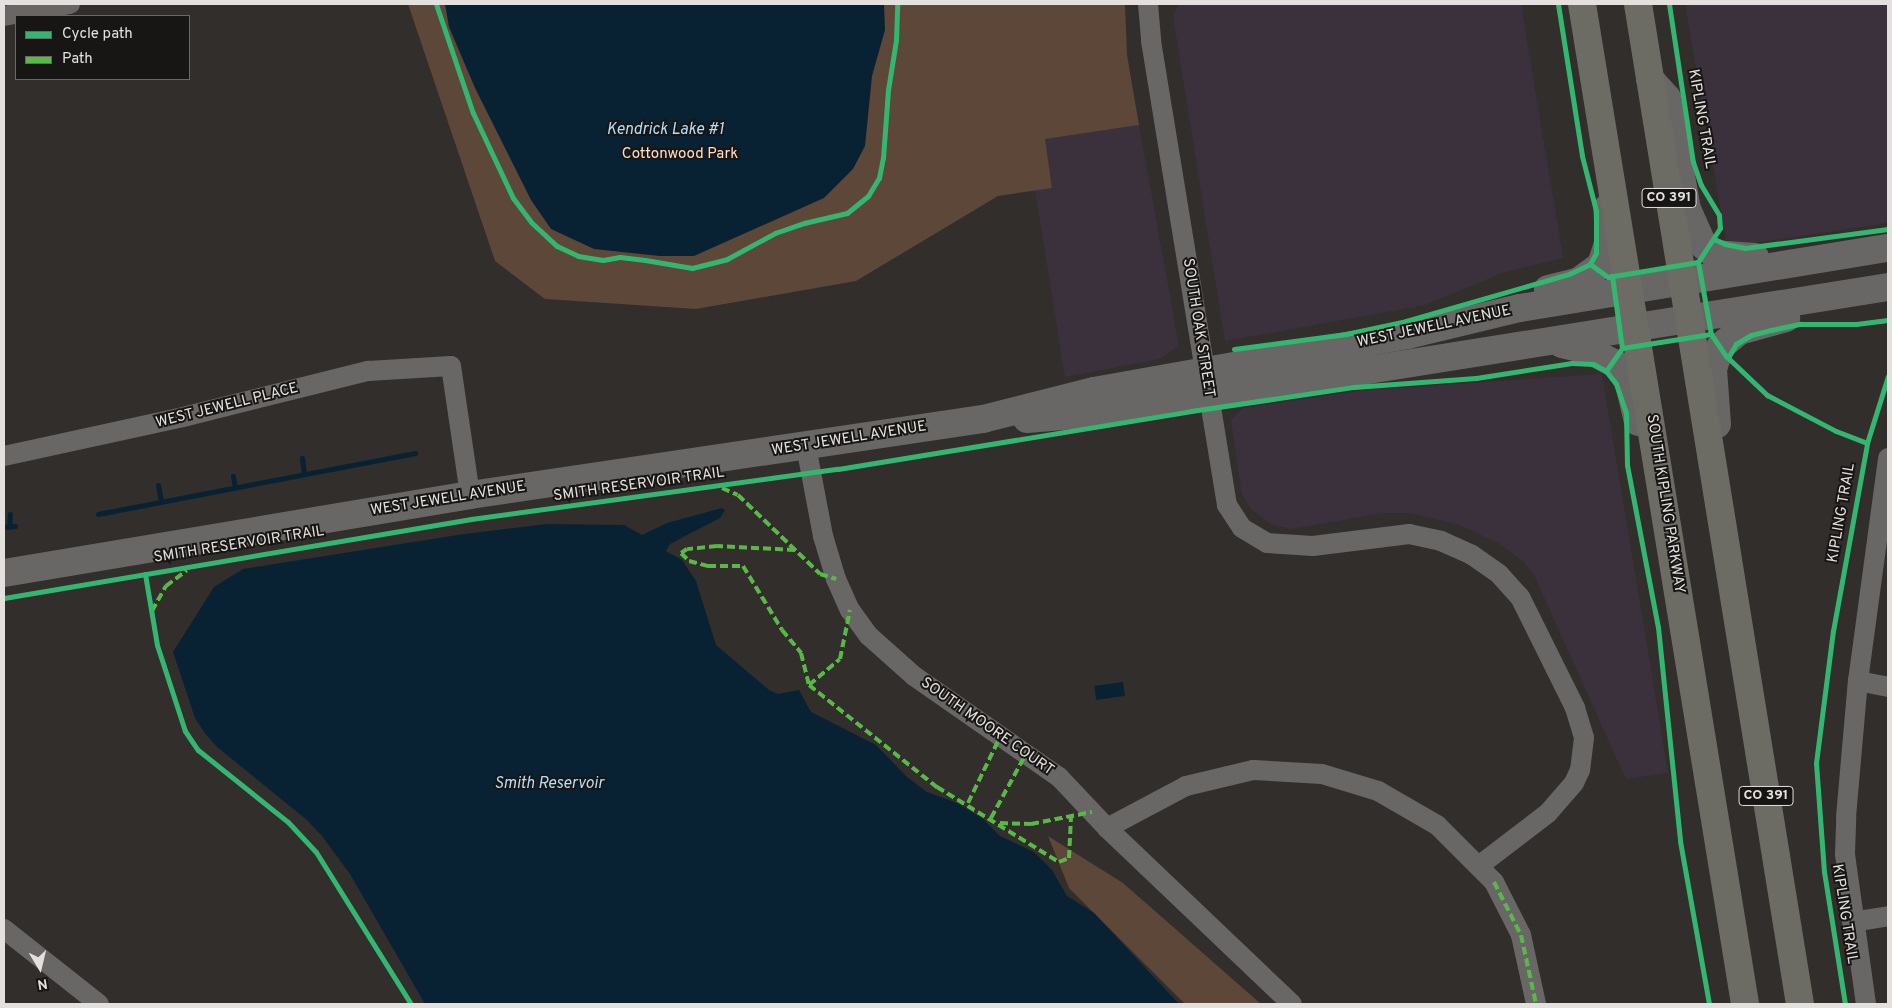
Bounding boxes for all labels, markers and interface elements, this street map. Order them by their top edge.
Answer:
legend [15,15,190,80]
text: Cycle path [62,25,133,44]
text: Path [62,50,93,69]
street label: KIPLING TRAIL [1683,68,1719,170]
water label: Kendrick Lake #1 [606,120,724,140]
park label: Cottonwood Park [622,146,738,164]
road number: CO 391 [1642,187,1696,210]
street label: SOUTH OAK STREET [1178,257,1218,399]
street label: WEST JEWELL AVENUE [1355,302,1513,352]
street label: WEST JEWELL PLACE [153,379,301,433]
street label: SOUTH KIPLING PARKWAY [1642,413,1688,595]
street label: WEST JEWELL AVENUE [770,418,928,460]
street label: KIPLING TRAIL [1824,462,1860,564]
street label: SMITH RESERVOIR TRAIL [552,464,726,506]
street label: WEST JEWELL AVENUE [369,478,527,520]
street label: SMITH RESERVOIR TRAIL [152,523,326,567]
street label: SOUTH MOORE COURT [917,674,1057,780]
water label: Smith Reservoir [494,774,604,794]
road number: CO 391 [1738,784,1794,808]
street label: KIPLING TRAIL [1827,863,1861,965]
north arrow [15,943,65,993]
text: N [36,974,49,992]

